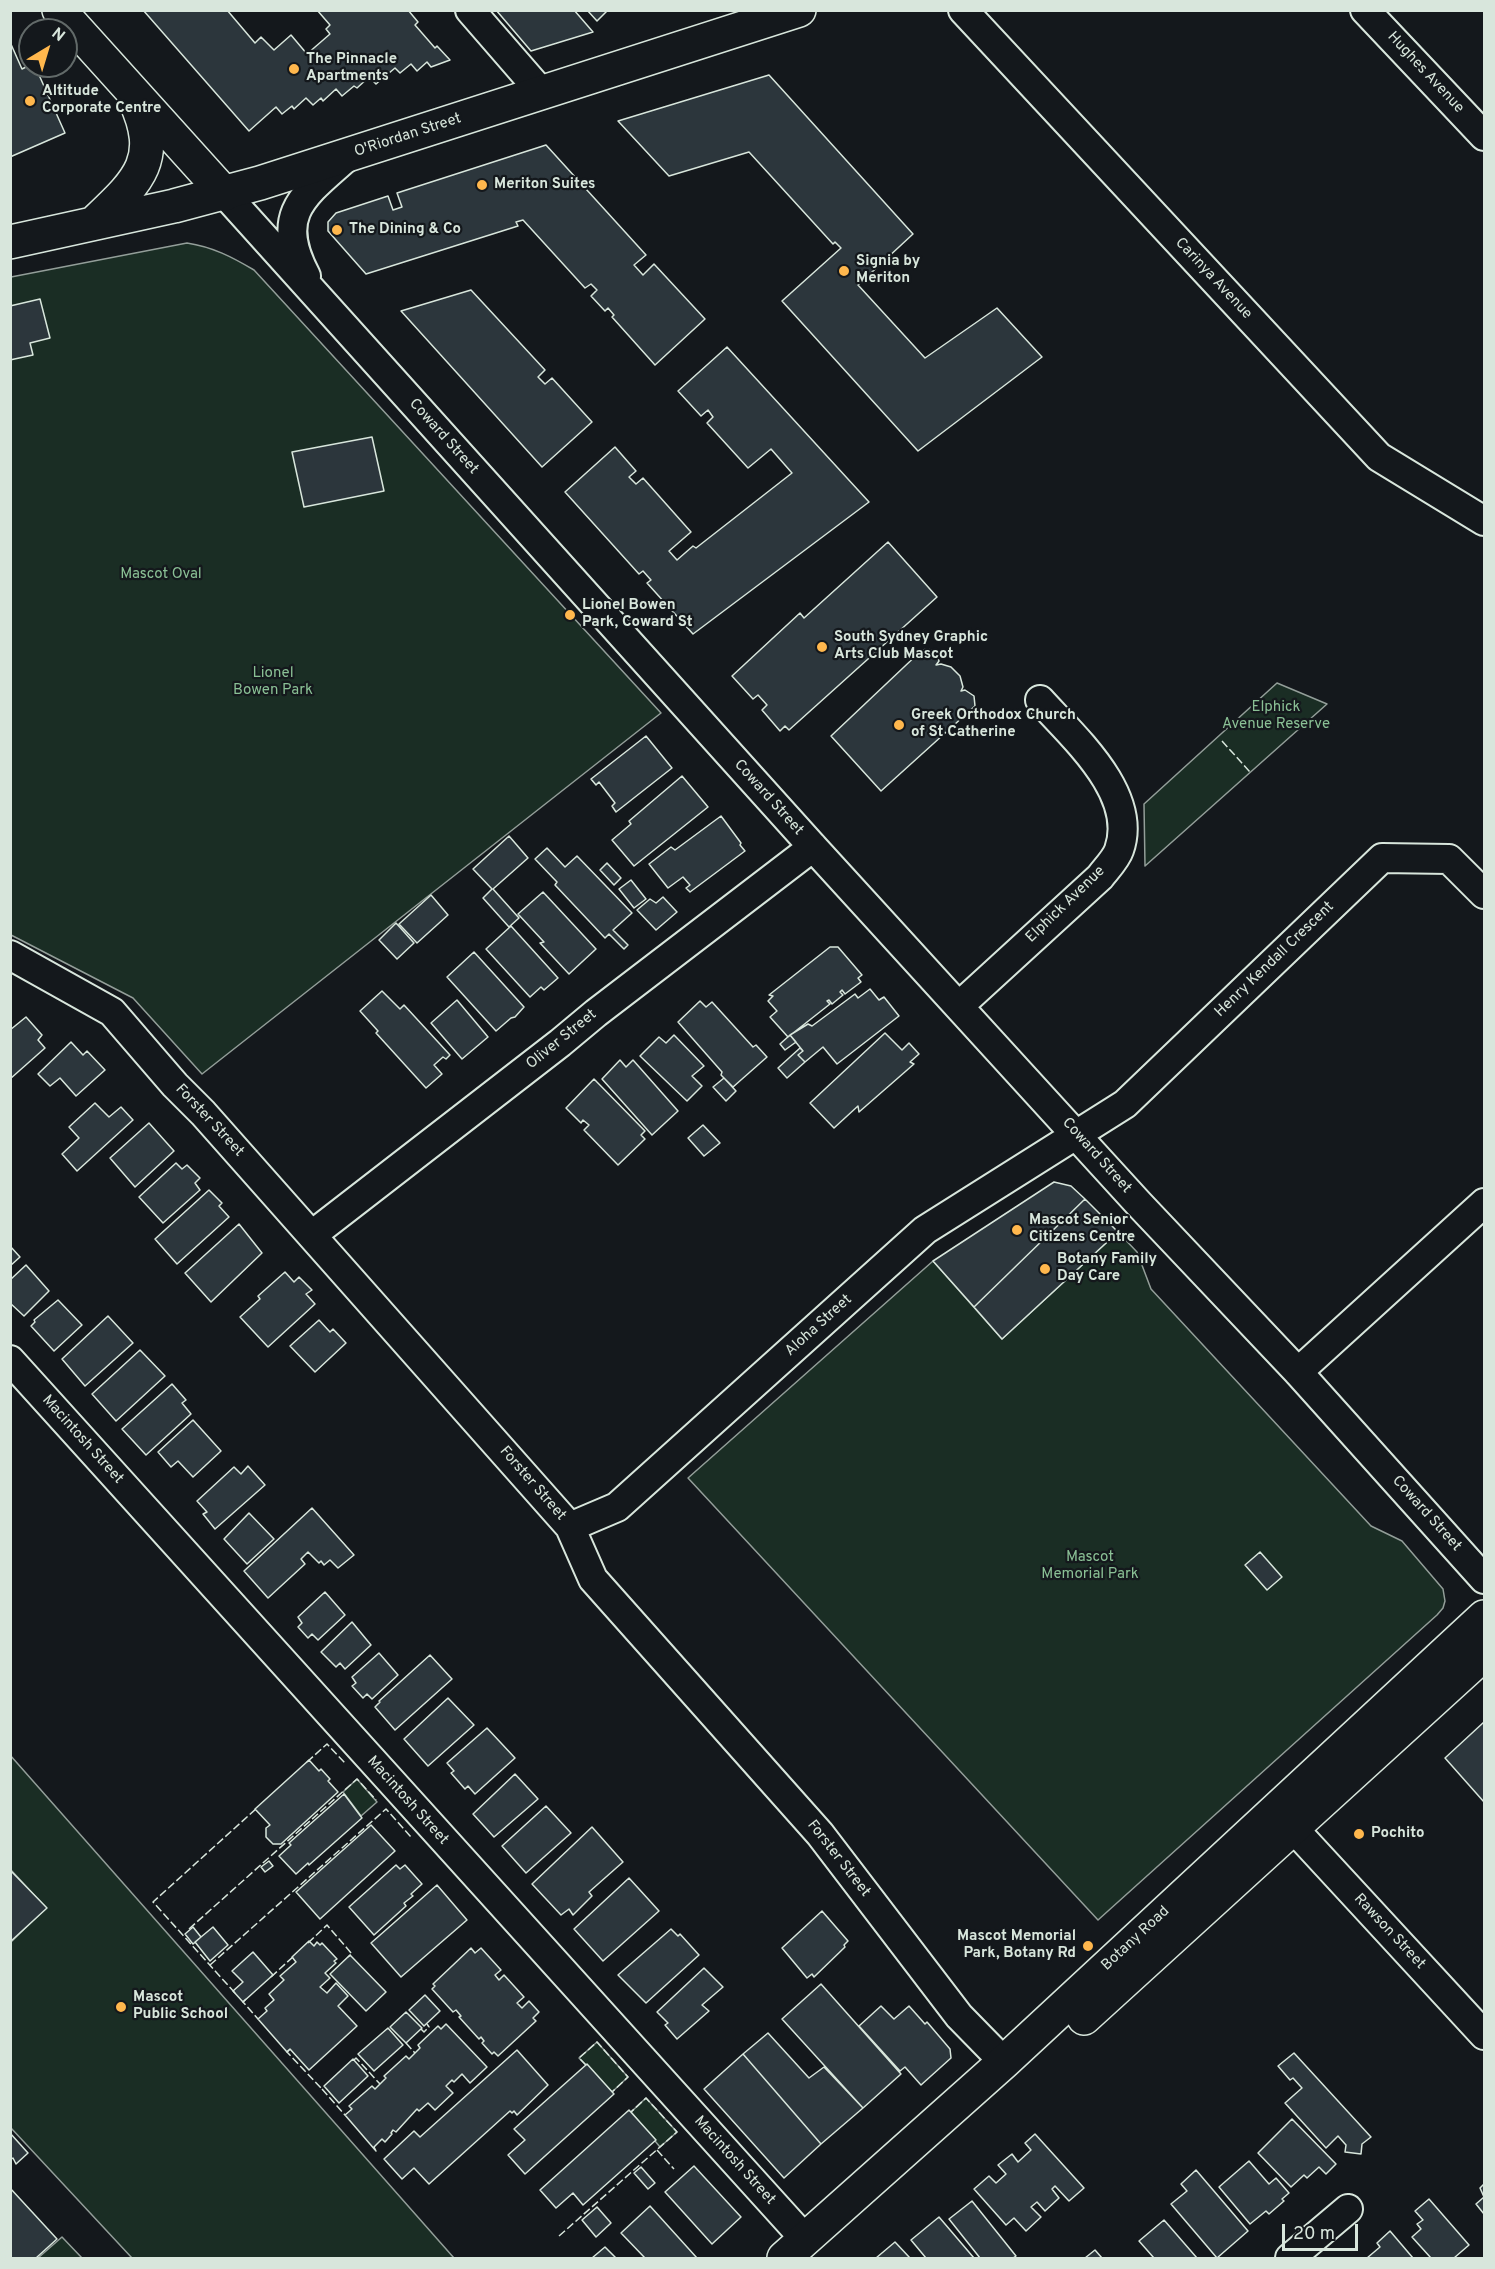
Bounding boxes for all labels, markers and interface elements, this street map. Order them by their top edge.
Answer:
north arrow [18,18,78,78]
text: N [47,24,69,47]
street label: Hughes Avenue [1383,29,1467,117]
place label: The Pinnacle Apartments [306,51,397,86]
marker: The Pinnacle Apartments [287,62,301,76]
place label: Altitude Corporate Centre [42,83,161,118]
marker: Altitude Corporate Centre [23,94,37,108]
street label: O'Riordan Street [352,110,464,162]
place label: Meriton Suites [494,176,596,194]
marker: Meriton Suites [475,178,489,192]
place label: The Dining & Co [349,221,461,239]
marker: The Dining & Co [330,223,344,237]
street label: Carinya Avenue [1171,234,1255,324]
place label: Signia by Meriton [856,253,920,288]
marker: Signia by Meriton [837,264,851,278]
street label: Coward Street [404,396,482,478]
park label: Mascot Oval [120,566,202,584]
place label: Lionel Bowen Park, Coward St [582,597,693,632]
marker: Lionel Bowen Park, Coward St [563,608,577,622]
place label: South Sydney Graphic Arts Club Mascot [834,629,988,664]
marker: South Sydney Graphic Arts Club Mascot [815,640,829,654]
park label: Lionel Bowen Park [233,665,313,700]
park label: Elphick Avenue Reserve [1222,699,1330,734]
place label: Greek Orthodox Church of St Catherine [911,707,1076,742]
marker: Greek Orthodox Church of St Catherine [892,718,906,732]
street label: Coward Street [729,757,807,839]
street label: Elphick Avenue [1023,863,1109,947]
street label: Henry Kendall Crescent [1212,898,1338,1022]
street label: Oliver Street [523,1006,601,1074]
street label: Forster Street [171,1081,247,1161]
street label: Coward Street [1057,1115,1135,1197]
place label: Mascot Senior Citizens Centre [1029,1212,1135,1247]
marker: Mascot Senior Citizens Centre [1010,1223,1024,1237]
place label: Botany Family Day Care [1057,1251,1157,1286]
marker: Botany Family Day Care [1038,1262,1052,1276]
street label: Aloha Street [782,1291,856,1361]
street label: Macintosh Street [37,1392,127,1488]
street label: Forster Street [495,1443,569,1525]
street label: Coward Street [1387,1473,1465,1555]
park label: Mascot Memorial Park [1041,1549,1139,1584]
street label: Macintosh Street [362,1753,452,1849]
street label: Forster Street [802,1817,874,1901]
place label: Pochito [1371,1825,1425,1843]
marker: Pochito [1352,1827,1366,1841]
street label: Rawson Street [1349,1891,1429,1973]
street label: Botany Road [1098,1903,1174,1975]
place label: Mascot Memorial Park, Botany Rd [957,1928,1076,1963]
marker: Mascot Memorial Park, Botany Rd [1081,1939,1095,1953]
place label: Mascot Public School [133,1989,228,2024]
marker: Mascot Public School [114,2000,128,2014]
street label: Macintosh Street [689,2113,779,2209]
scale bar [1285,2212,1362,2250]
text: 20 m [1293,2223,1335,2246]

